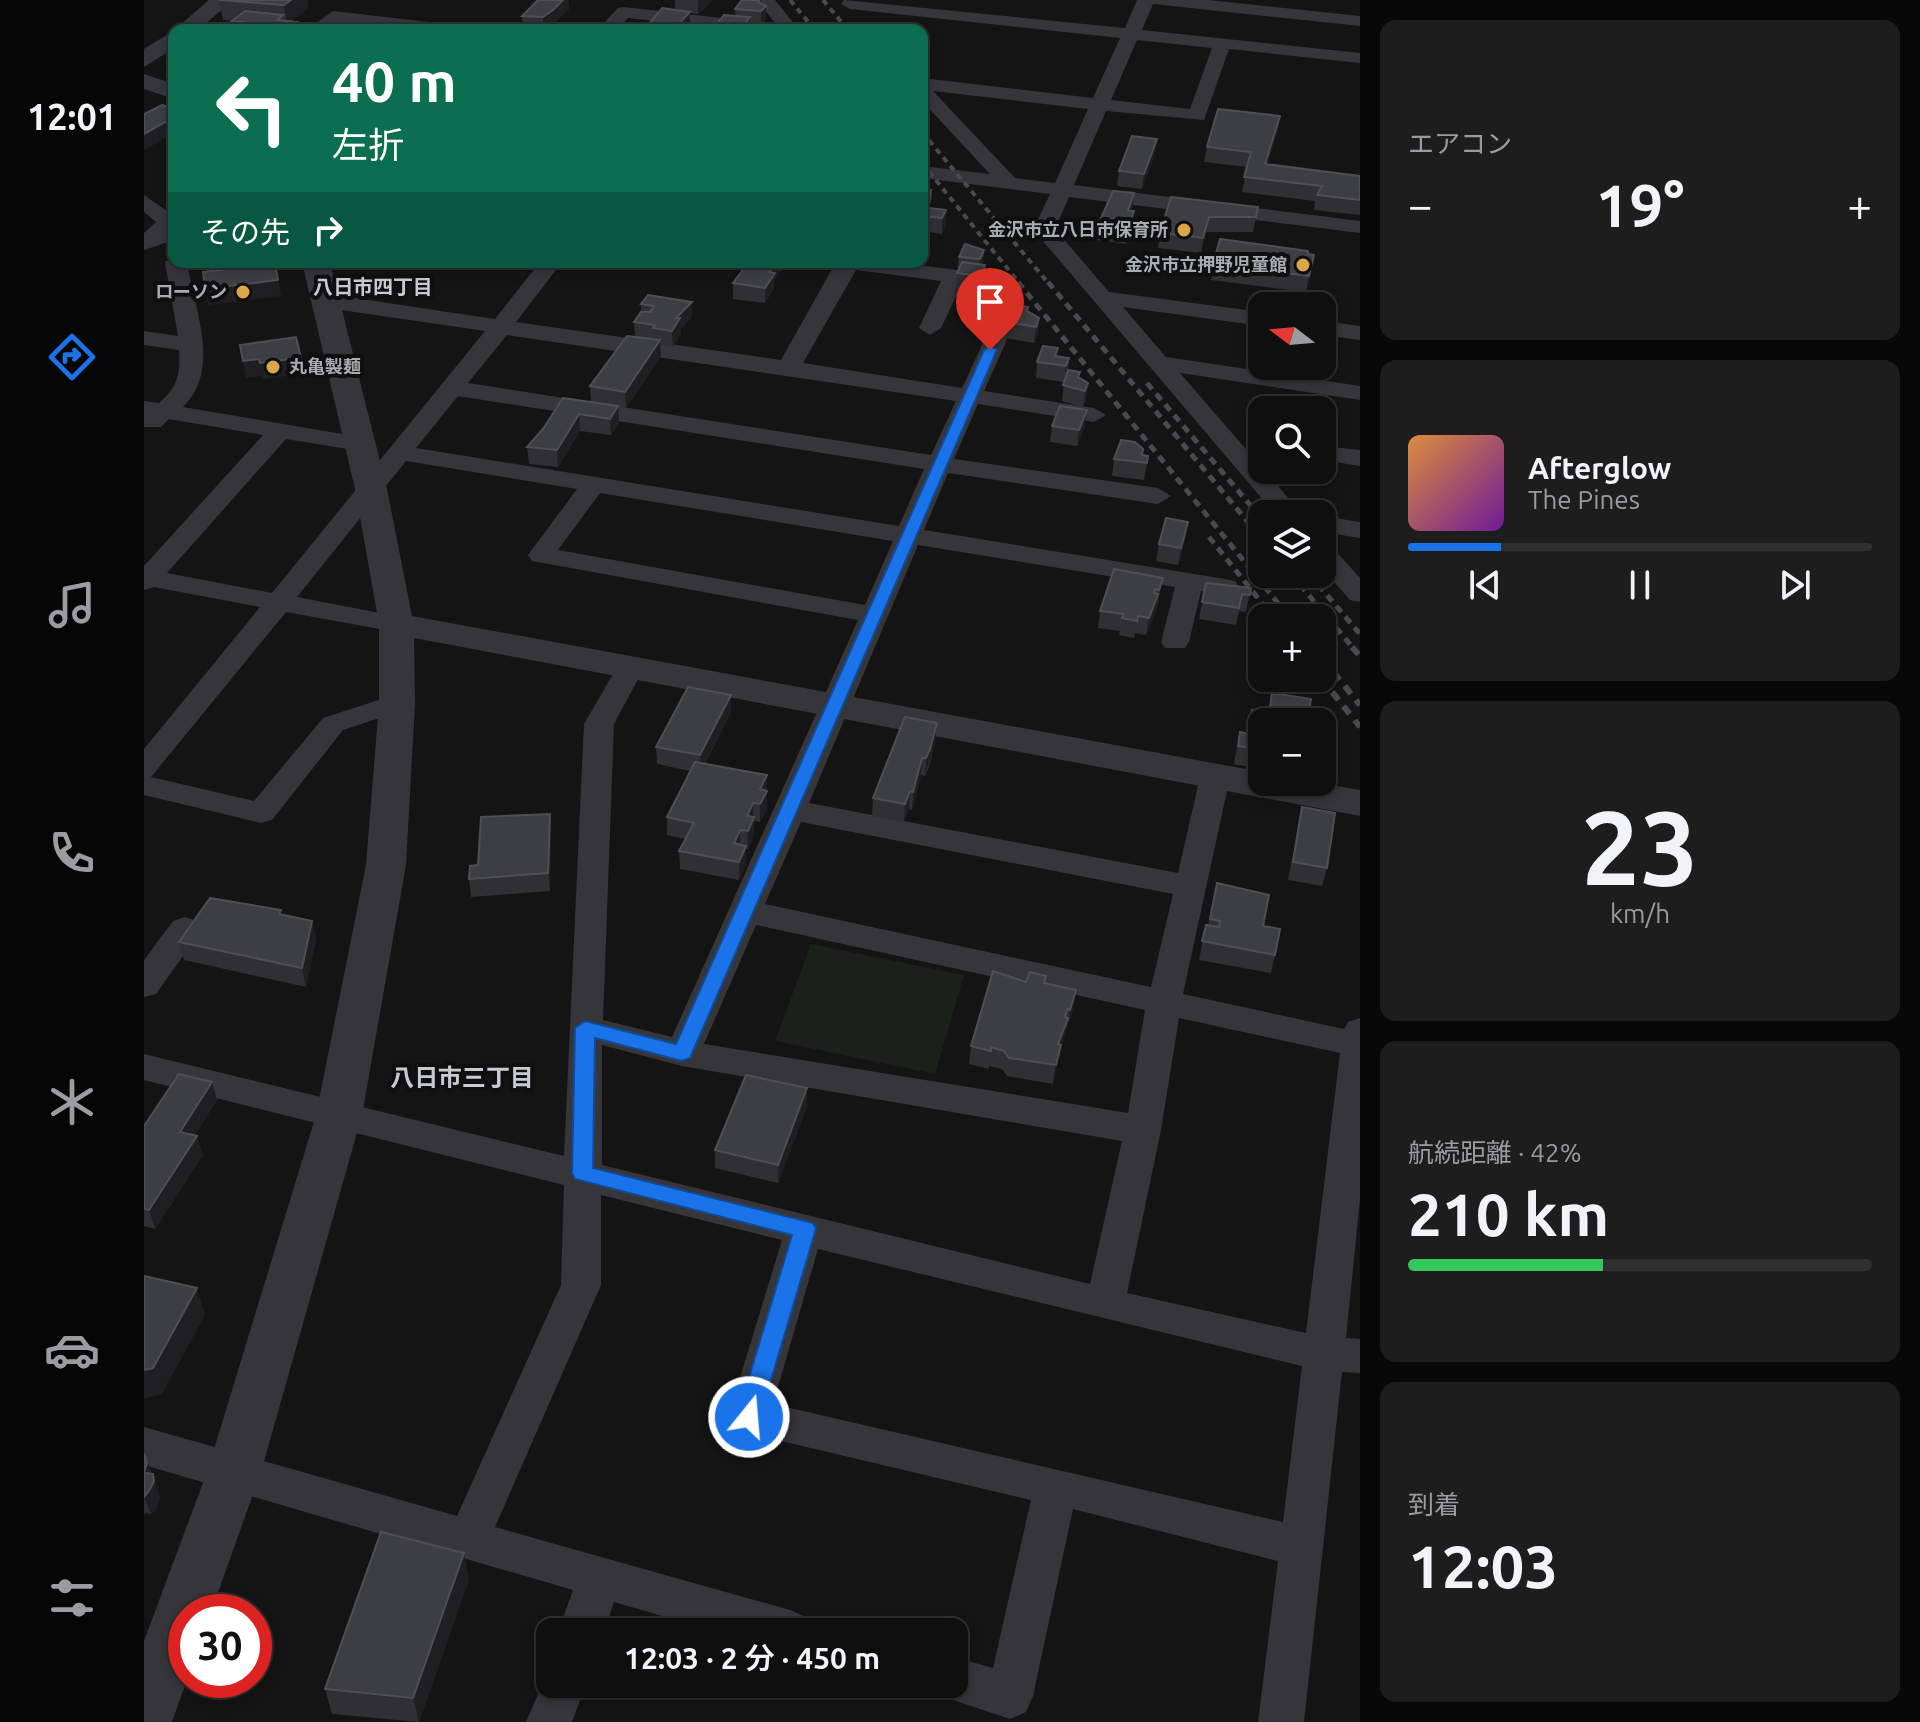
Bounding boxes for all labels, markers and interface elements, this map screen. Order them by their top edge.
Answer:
text: 40 m [332,50,457,113]
icon: left [200,56,304,160]
text: 12:01 [27,96,117,137]
text: 左折 [332,124,404,165]
text: エアコン [1408,129,1512,158]
text: 19° [1596,171,1684,238]
text: − [1408,180,1433,229]
text: + [1847,180,1872,229]
icon: right [306,208,350,252]
text: その先 [200,215,290,249]
place label: 金沢市立八日市保育所 [988,219,1168,239]
marker: 金沢市立八日市保育所 [1175,221,1193,239]
place label: 金沢市立押野児童館 [1125,254,1287,274]
marker: 金沢市立押野児童館 [1294,256,1312,274]
pin [956,268,1024,350]
district label: 八日市四丁目 [313,275,433,298]
icon: arrive [968,280,1012,324]
place label: ローソン [155,281,227,301]
marker: ローソン [234,283,252,301]
north arrow [1248,292,1336,380]
map controls [1248,292,1336,796]
icon: directions [44,329,100,385]
place label: 丸亀製麺 [289,356,361,376]
marker: 丸亀製麺 [264,358,282,376]
button: search [1248,396,1336,484]
text: Afterglow [1528,451,1671,485]
text: The Pines [1528,485,1640,514]
button: layers [1248,500,1336,588]
icon: previous [1463,563,1507,607]
icon: pause [1618,563,1662,607]
icon: next [1773,563,1817,607]
icon: music [44,577,100,633]
button: + [1248,604,1336,692]
button: − [1248,708,1336,796]
text: 23 [1581,788,1699,905]
icon: phone [44,825,100,881]
text: km/h [1610,899,1670,928]
district label: 八日市三丁目 [390,1064,534,1091]
icon: climate [44,1074,100,1130]
text: 航続距離 · 42% [1408,1138,1582,1167]
text: 210 km [1408,1180,1609,1247]
icon: car [44,1322,100,1378]
position arrow [707,1375,791,1459]
text: 到着 [1408,1490,1460,1519]
text: 12:03 [1408,1532,1558,1599]
icon: filters [44,1570,100,1626]
speed limit sign: 30 [168,1594,272,1698]
text: 12:03 · 2 分 · 450 m [624,1641,880,1675]

